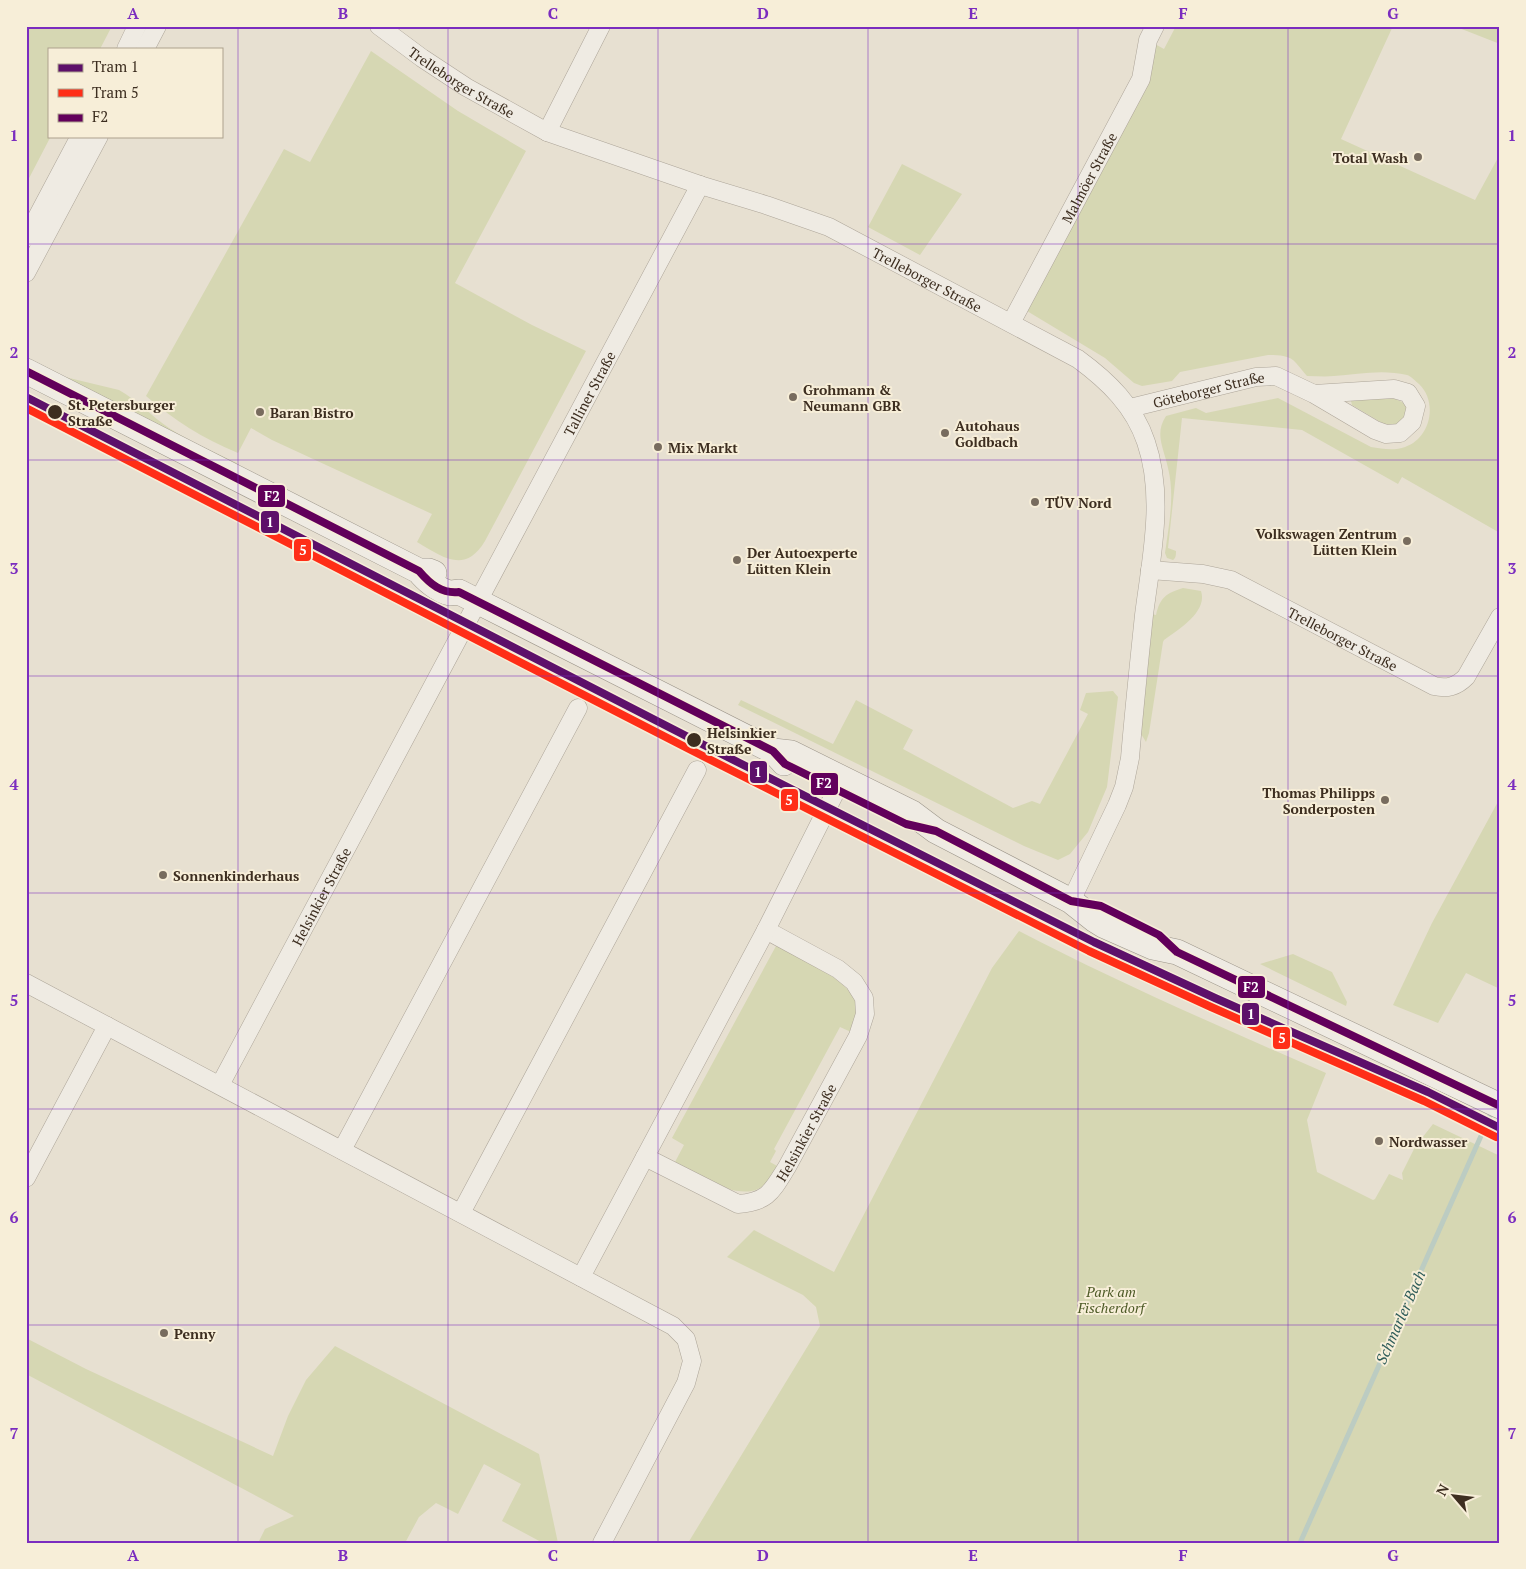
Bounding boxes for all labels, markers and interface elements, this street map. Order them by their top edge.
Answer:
text: A [127,2,139,24]
text: B [338,2,348,24]
text: C [548,2,558,24]
text: D [757,2,769,24]
text: E [968,2,978,24]
text: F [1178,2,1188,24]
text: G [1387,2,1399,24]
street label: Trelleborger Straße [405,42,518,122]
legend [48,48,222,138]
text: Tram 1 [92,56,139,76]
text: Tram 5 [92,82,139,102]
text: F2 [92,106,108,126]
text: 1 [9,124,19,146]
text: 1 [1507,124,1517,146]
street label: Malmöer Straße [1057,129,1121,226]
place label: Total Wash [1333,148,1408,167]
marker: Total Wash [1412,151,1424,163]
street label: Trelleborger Straße [869,242,986,316]
text: 2 [9,341,19,363]
text: 2 [1507,341,1517,363]
street label: Talliner Straße [559,348,619,439]
street label: Göteborger Straße [1151,367,1265,412]
place label: Grohmann & Neumann GBR [803,380,901,415]
marker: Grohmann & Neumann GBR [787,391,799,403]
place label: St. Petersburger Straße [68,395,175,430]
marker: St. Petersburger Straße [46,403,64,421]
place label: Baran Bistro [270,403,354,422]
marker: Baran Bistro [254,406,266,418]
place label: Autohaus Goldbach [955,416,1020,451]
marker: Autohaus Goldbach [939,427,951,439]
place label: Mix Markt [668,438,738,457]
marker: Mix Markt [652,441,664,453]
line badge: F2 [257,484,286,508]
text: F2 [264,486,280,505]
place label: TÜV Nord [1045,493,1112,512]
marker: TÜV Nord [1029,496,1041,508]
line badge: 1 [260,510,280,534]
text: 1 [266,512,274,531]
place label: Volkswagen Zentrum Lütten Klein [1255,524,1397,559]
marker: Volkswagen Zentrum Lütten Klein [1401,535,1413,547]
line badge: 5 [293,538,312,562]
text: 5 [299,540,307,559]
place label: Der Autoexperte Lütten Klein [747,543,858,578]
marker: Der Autoexperte Lütten Klein [731,554,743,566]
text: 3 [9,557,19,579]
text: 3 [1507,557,1517,579]
street label: Trelleborger Straße [1285,602,1401,675]
place label: Helsinkier Straße [707,723,776,758]
marker: Helsinkier Straße [685,731,703,749]
line badge: 1 [749,760,768,784]
text: 1 [754,762,762,781]
line badge: F2 [810,772,839,796]
text: 4 [9,773,19,795]
text: F2 [816,773,832,792]
text: 4 [1507,773,1517,795]
place label: Thomas Philipps Sonderposten [1262,783,1375,818]
line badge: 5 [780,788,799,812]
text: 5 [785,790,793,809]
marker: Thomas Philipps Sonderposten [1379,794,1391,806]
street label: Helsinkier Straße [287,844,355,949]
place label: Sonnenkinderhaus [173,866,299,885]
marker: Sonnenkinderhaus [157,869,169,881]
line badge: F2 [1237,975,1266,999]
text: F2 [1243,977,1259,996]
text: 5 [9,989,19,1011]
text: 5 [1507,989,1517,1011]
line badge: 1 [1241,1002,1260,1026]
text: 1 [1247,1004,1255,1023]
line badge: 5 [1272,1026,1291,1050]
text: 5 [1278,1028,1286,1047]
street label: Helsinkier Straße [771,1080,840,1185]
place label: Nordwasser [1389,1132,1467,1151]
marker: Nordwasser [1373,1135,1385,1147]
text: 6 [9,1206,19,1228]
text: 6 [1507,1206,1517,1228]
water label: Schmarler Bach [1370,1267,1430,1367]
park label: Park am Fischerdorf [1077,1282,1147,1317]
place label: Penny [174,1324,216,1343]
marker: Penny [158,1327,170,1339]
text: 7 [9,1422,19,1444]
text: 7 [1507,1422,1517,1444]
north arrow [1428,1472,1478,1522]
text: N [1431,1480,1453,1499]
text: A [127,1544,139,1566]
text: B [338,1544,348,1566]
text: C [548,1544,558,1566]
text: D [757,1544,769,1566]
text: E [968,1544,978,1566]
text: F [1178,1544,1188,1566]
text: G [1387,1544,1399,1566]

